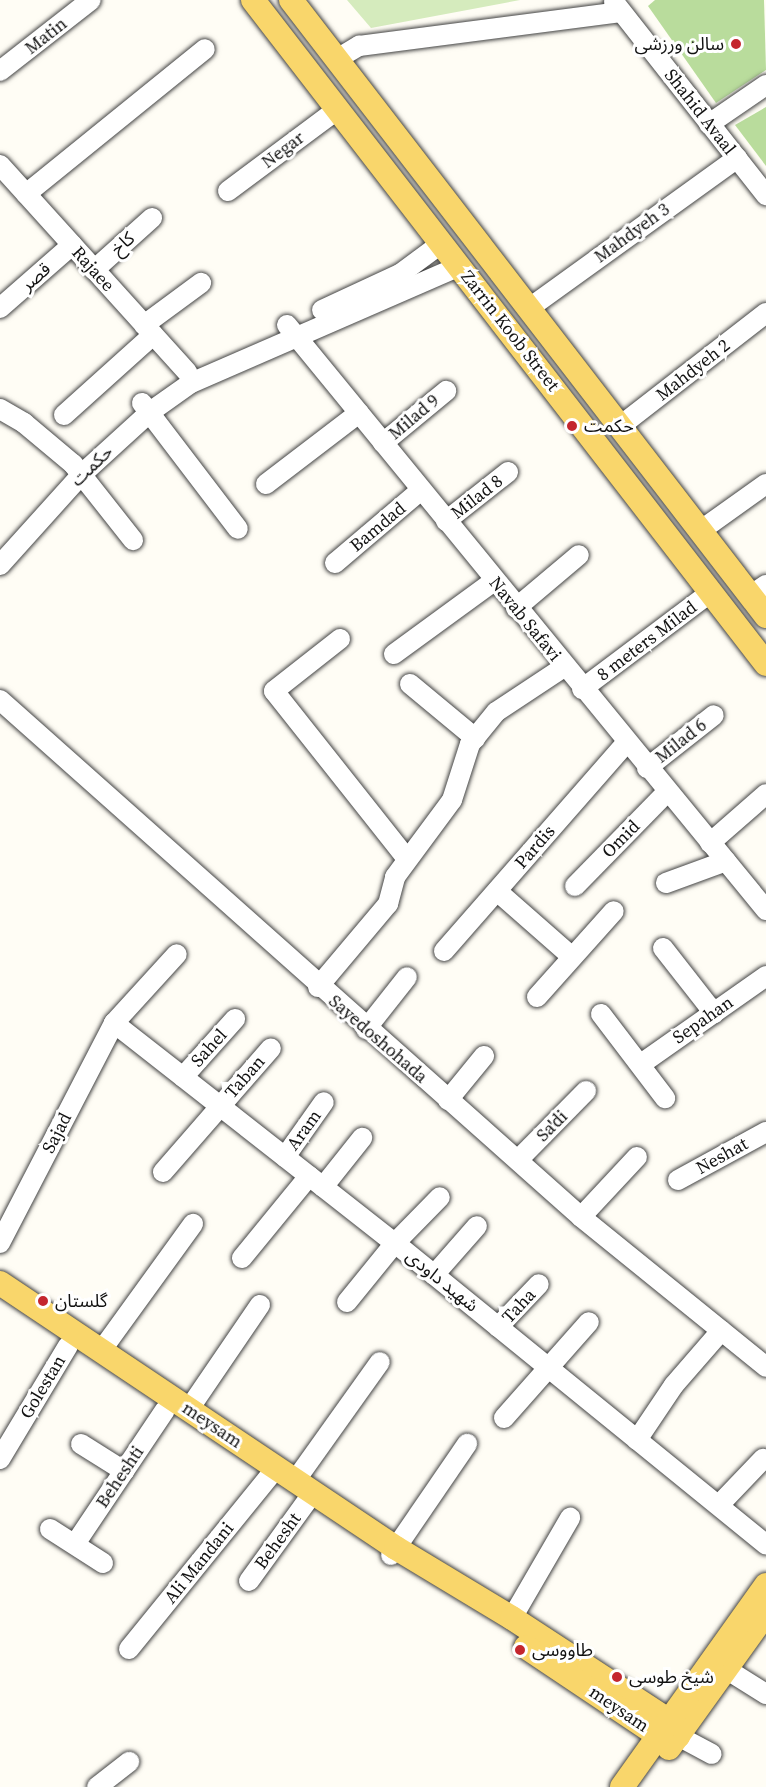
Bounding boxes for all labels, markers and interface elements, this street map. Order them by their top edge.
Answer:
street label: Matin [21,13,71,59]
place label: سالن ورزشی [635,33,724,55]
marker: سالن ورزشی [729,37,743,51]
street label: Shahid Avaal [660,65,740,159]
street label: Negar [257,127,309,173]
street label: Mahdyeh 3 [590,198,674,268]
street label: کاخ [107,228,139,260]
street label: Rajaee [67,242,119,296]
street label: قصر [17,258,55,296]
street label: Zarrin Koob Street [456,266,564,396]
street label: Mahdyeh 2 [652,334,734,406]
street label: Milad 9 [384,390,444,444]
place label: حکمت [584,415,634,437]
marker: حکمت [565,419,579,433]
street label: حکمت [67,441,117,491]
street label: Milad 8 [447,470,507,524]
street label: Bamdad [346,498,410,556]
street label: Navab Safavi [484,572,566,666]
street label: 8 meters Milad [593,597,701,685]
street label: Milad 6 [651,714,711,768]
street label: Omid [598,816,644,862]
street label: Pardis [510,821,560,873]
street label: Sayedoshohada [324,990,432,1088]
street label: Sepahan [669,991,737,1049]
street label: Sahel [186,1025,232,1071]
street label: Taban [221,1051,269,1103]
street label: Aram [282,1106,326,1154]
street label: Sa'di [532,1106,572,1146]
street label: Sajad [38,1109,76,1157]
street label: Neshat [692,1133,752,1179]
street label: شهید داودی [401,1245,483,1317]
street label: Taha [498,1284,540,1328]
place label: گلستان [55,1290,107,1312]
marker: گلستان [36,1294,50,1308]
street label: Golestan [16,1351,70,1423]
street label: meysam [178,1397,246,1453]
street label: Beheshti [92,1442,148,1512]
street label: Behesht [250,1509,306,1573]
street label: Ali Mandani [160,1518,238,1608]
place label: طاووسی [532,1639,593,1661]
marker: طاووسی [513,1643,527,1657]
place label: شیخ طوسی [629,1666,714,1688]
marker: شیخ طوسی [610,1670,624,1684]
street label: meysam [585,1681,653,1737]

